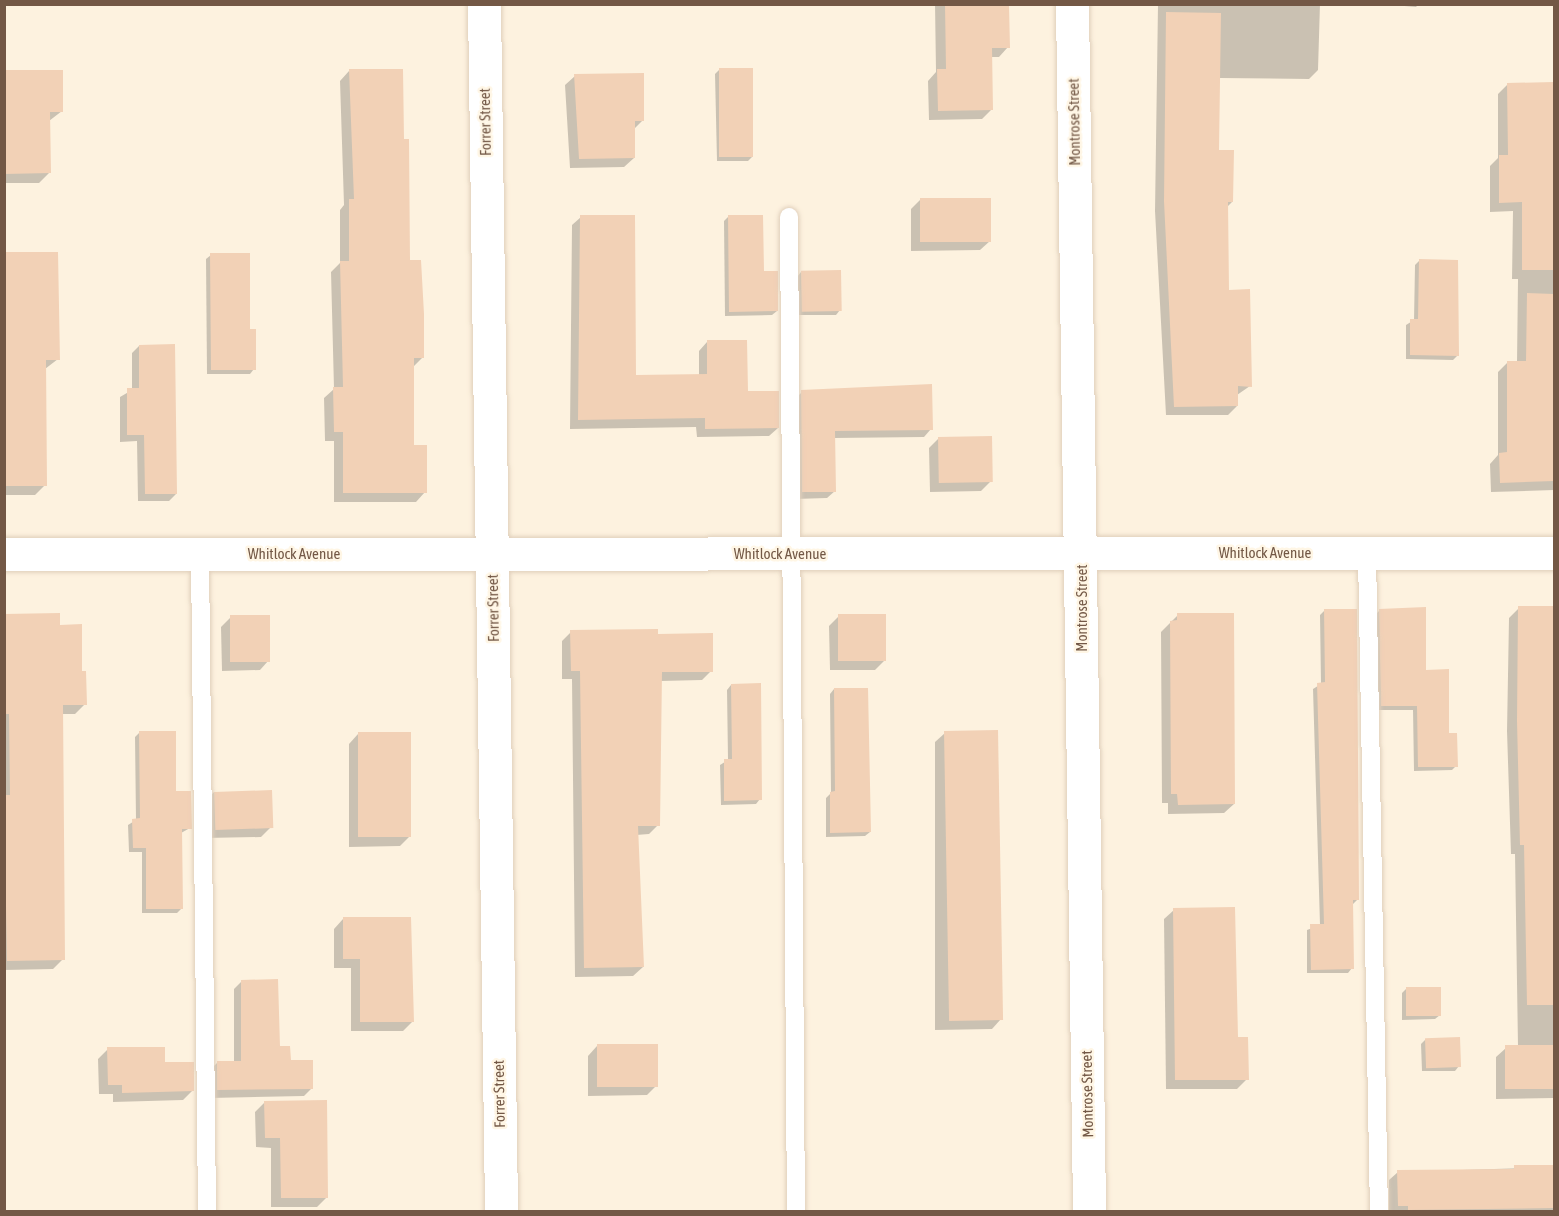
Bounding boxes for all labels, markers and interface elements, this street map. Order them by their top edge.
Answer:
street label: Montrose Street [1064,78,1084,166]
street label: Forrer Street [475,88,495,156]
street label: Whitlock Avenue [1219,544,1311,562]
street label: Whitlock Avenue [248,545,340,563]
street label: Whitlock Avenue [734,545,826,563]
street label: Montrose Street [1073,564,1091,652]
street label: Forrer Street [483,574,503,642]
street label: Montrose Street [1077,1050,1097,1138]
street label: Forrer Street [489,1060,509,1128]

